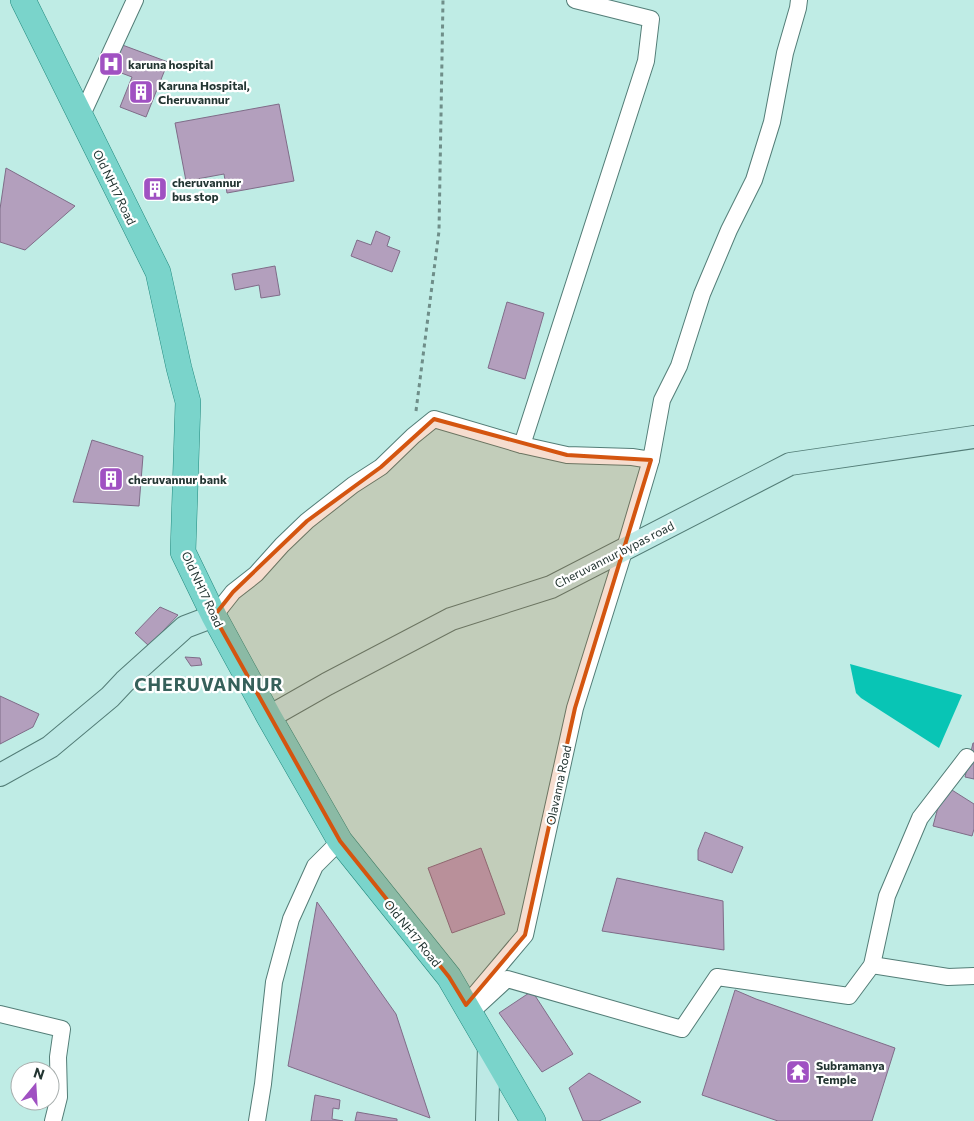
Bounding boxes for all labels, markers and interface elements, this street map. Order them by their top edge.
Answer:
hospital icon: karuna hospital [98,51,124,77]
place label: karuna hospital [128,57,213,71]
place label: Karuna Hospital, Cheruvannur [158,78,250,106]
building icon: Karuna Hospital, Cheruvannur [128,79,154,105]
street label: Old NH17 Road [91,147,139,227]
place label: cheruvannur bus stop [172,175,241,203]
building icon: cheruvannur bus stop [142,176,168,202]
building icon: cheruvannur bank [98,466,124,492]
place label: cheruvannur bank [128,472,227,486]
street label: Cheruvannur bypas road [552,518,676,590]
street label: Old NH17 Road [179,549,227,629]
district label: CHERUVANNUR [134,673,284,695]
street label: Olavanna Road [543,744,573,826]
street label: Old NH17 Road [382,897,444,969]
place label: Subramanya Temple [816,1058,885,1086]
temple icon: Subramanya Temple [785,1059,811,1085]
north arrow [10,1061,60,1111]
text: N [32,1063,47,1083]

